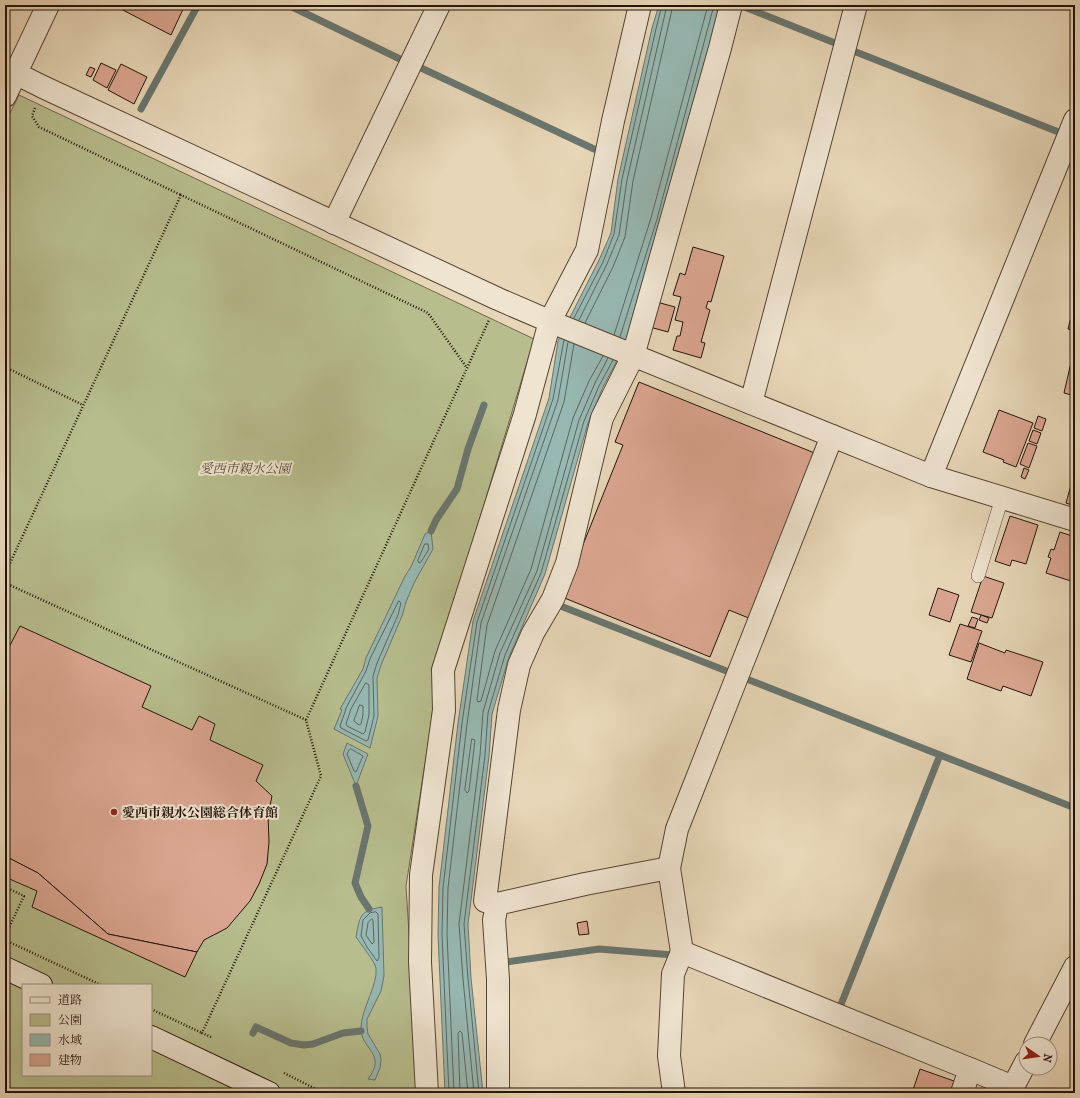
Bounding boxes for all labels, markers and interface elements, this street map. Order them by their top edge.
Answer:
park label: 愛西市親水公園 [199,461,292,476]
place label: 愛西市親水公園総合体育館 [122,805,278,820]
marker: 愛西市親水公園総合体育館 [109,807,119,817]
legend [22,984,152,1076]
text: 道路 [58,993,82,1007]
text: 公園 [58,1013,82,1027]
text: 水域 [58,1033,82,1047]
north arrow [1018,1036,1058,1076]
text: 建物 [58,1053,82,1067]
text: N [1040,1053,1055,1064]

